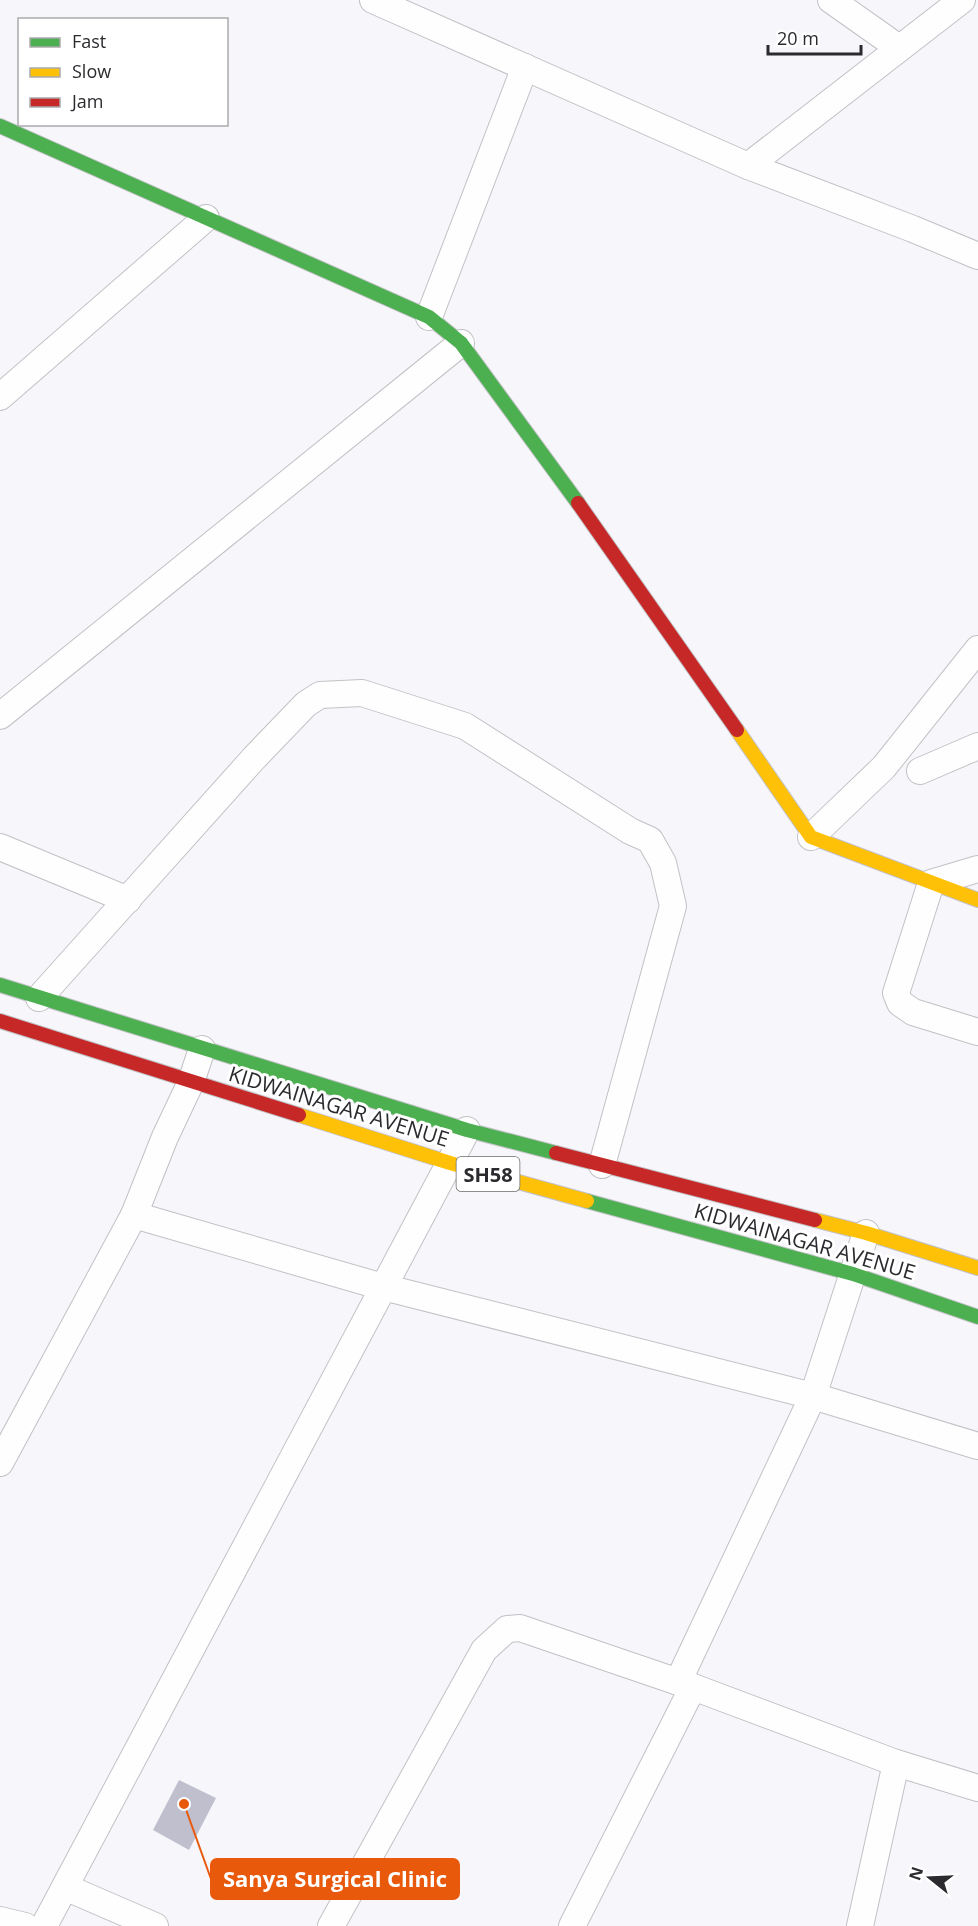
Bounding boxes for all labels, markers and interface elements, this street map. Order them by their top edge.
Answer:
legend [18,18,228,126]
scale bar [768,18,861,56]
text: 20 m [777,26,819,50]
text: Fast [72,29,106,53]
text: Slow [72,59,111,83]
text: Jam [70,89,104,113]
street label: KIDWAINAGAR AVENUE [225,1059,453,1153]
road number: SH58 [456,1157,520,1191]
street label: KIDWAINAGAR AVENUE [691,1196,919,1286]
north arrow [900,1848,960,1908]
callout: Sanya Surgical Clinic [211,1859,459,1899]
text: Sanya Surgical Clinic [223,1863,447,1893]
text: N [903,1864,928,1883]

